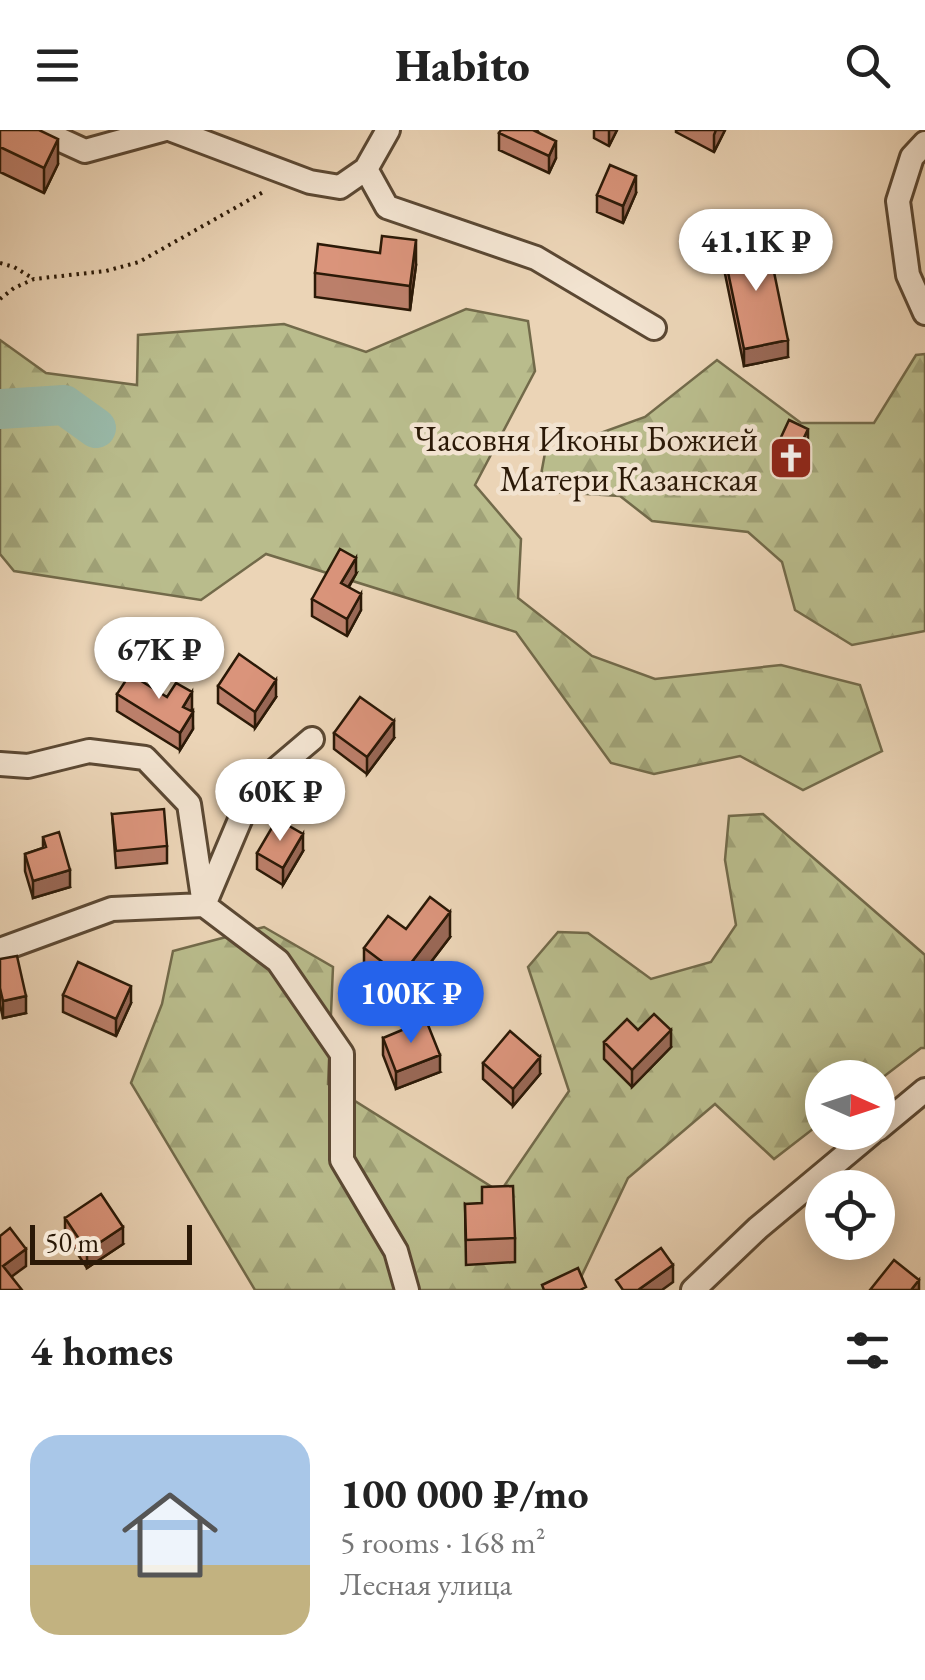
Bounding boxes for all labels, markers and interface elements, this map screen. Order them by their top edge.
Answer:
text: Habito [395,36,530,94]
icon: menu [30,38,85,93]
icon: search [840,38,895,93]
pin: 41.1K ₽ [664,209,848,294]
text: 41.1K ₽ [701,220,811,262]
place label: Часовня Иконы Божией Матери Казанская [413,416,758,502]
church icon: Часовня Иконы Божией Матери Казанская [768,435,814,481]
pin: 67K ₽ [89,617,229,702]
text: 67K ₽ [116,628,202,670]
pin: 60K ₽ [210,759,350,844]
text: 60K ₽ [237,770,323,812]
pin: 100K ₽ [330,961,492,1046]
text: 100K ₽ [360,972,462,1014]
north arrow [805,1060,895,1150]
map controls [805,1060,895,1260]
button: locate [805,1170,895,1260]
scale bar [30,1220,192,1264]
text: 50 m [45,1224,99,1260]
text: 4 homes [30,1323,173,1378]
icon: filters [840,1323,895,1378]
text: 100 000 ₽/mo [340,1466,589,1521]
icon: home [110,1475,230,1595]
text: 5 rooms · 168 m² [340,1521,546,1563]
text: Лесная улица [340,1563,512,1605]

